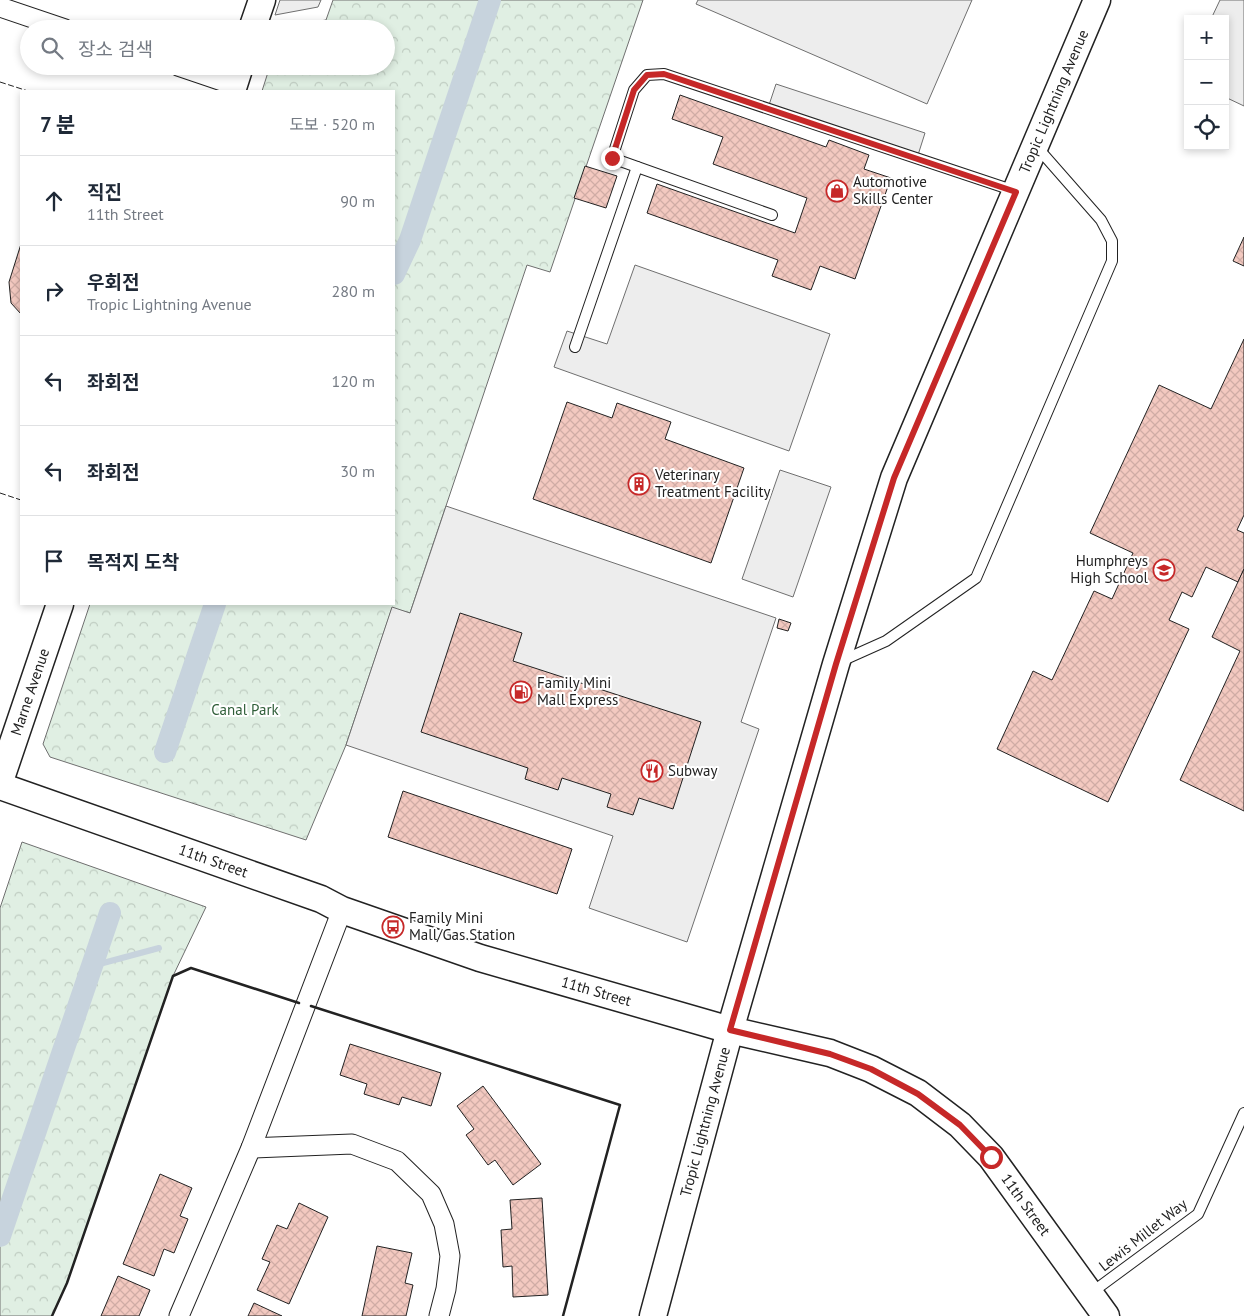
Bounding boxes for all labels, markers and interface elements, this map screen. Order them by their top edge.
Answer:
map controls [1184,15,1229,150]
button: + [1184,15,1229,60]
search box [20,20,395,75]
street label: Tropic Lightning Avenue [1014,27,1092,176]
icon: search [38,34,66,62]
text: 장소 검색 [78,37,153,61]
button: − [1184,60,1229,105]
button: locate [1184,105,1229,150]
text: 7 분 [40,111,75,138]
text: 도보 · 520 m [289,114,375,134]
route end [601,147,624,170]
place label: Automotive Skills Center [853,172,933,208]
shop icon: Automotive Skills Center [825,179,849,203]
text: 직진 [87,180,122,204]
icon: ahead [40,187,68,215]
text: 90 m [340,191,375,211]
text: 11th Street [87,204,164,224]
text: 우회전 [87,270,139,294]
icon: right [40,277,68,305]
text: 280 m [332,281,375,301]
text: Tropic Lightning Avenue [87,294,252,314]
icon: left [40,367,68,395]
text: 좌회전 [87,370,139,394]
text: 120 m [332,371,375,391]
icon: left [40,457,68,485]
text: 좌회전 [87,460,139,484]
text: 30 m [340,461,375,481]
place label: Veterinary Treatment Facility [654,465,771,501]
building icon: Veterinary Treatment Facility [627,472,651,496]
icon: arrive [40,547,68,575]
text: 목적지 도착 [87,550,179,574]
place label: Humphreys High School [1070,551,1149,587]
school or university icon: Humphreys High School [1152,558,1176,582]
street label: Marne Avenue [6,646,53,738]
place label: Family Mini Mall Express [537,673,618,709]
fuel station icon: Family Mini Mall Express [509,680,533,704]
park label: Canal Park [211,700,279,719]
restaurant icon: Subway [640,759,664,783]
place label: Subway [668,761,717,780]
street label: 11th Street [176,840,250,881]
place label: Family Mini Mall/Gas Station [409,908,515,944]
bus stop icon: Family Mini Mall/Gas Station [381,915,405,939]
street label: 11th Street [559,972,634,1010]
street label: Tropic Lightning Avenue [675,1045,734,1199]
route start [980,1146,1003,1169]
street label: 11th Street [997,1170,1055,1239]
street label: Lewis Millet Way [1095,1194,1191,1275]

